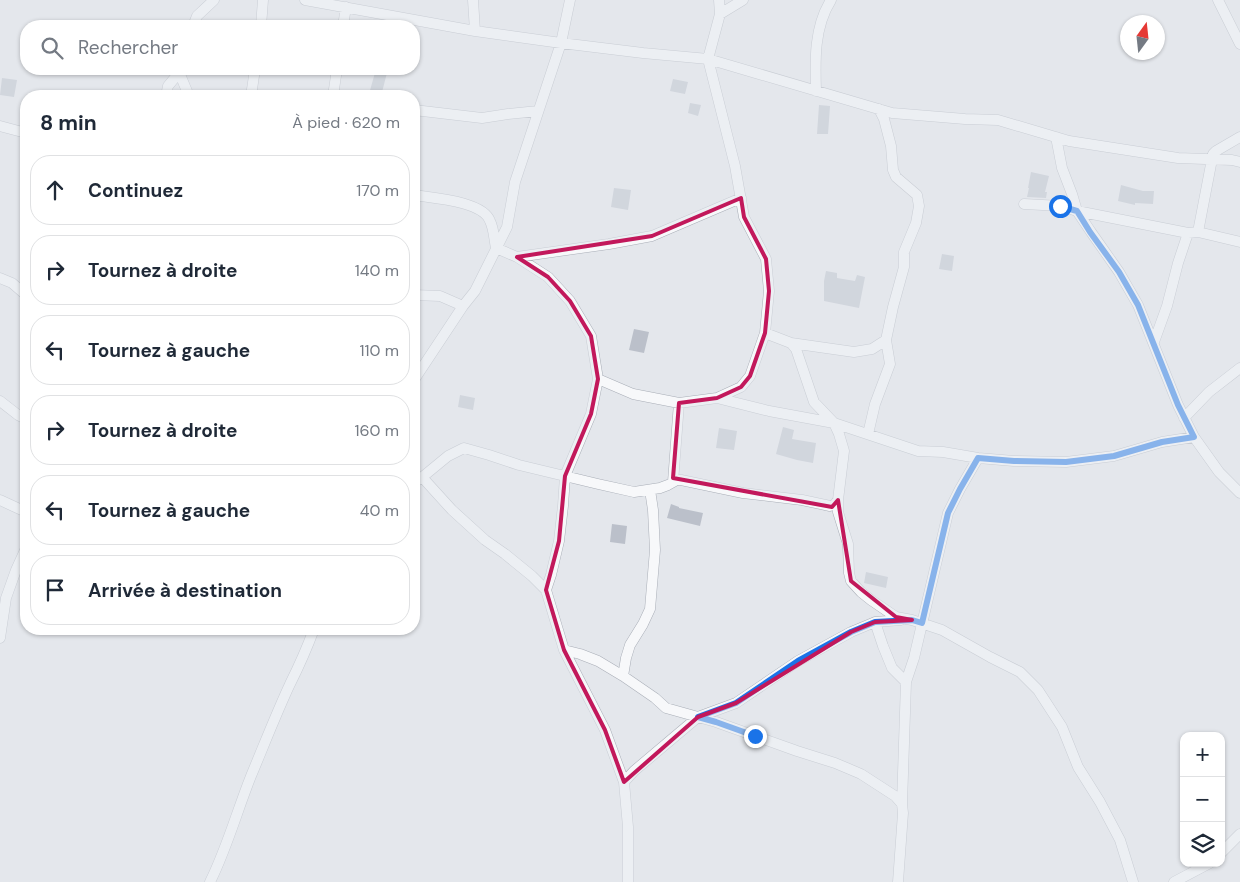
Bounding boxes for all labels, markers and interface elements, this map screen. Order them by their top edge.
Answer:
north arrow [1120,15,1165,60]
search box [20,20,420,75]
icon: search [38,34,66,62]
text: Rechercher [78,35,178,60]
text: 8 min [40,109,97,137]
text: À pied · 620 m [292,112,400,133]
icon: ahead [41,176,69,204]
text: Continuez [88,178,183,203]
text: 170 m [356,180,399,201]
route start [1049,195,1072,218]
icon: right [41,256,69,284]
text: Tournez à droite [88,258,238,283]
text: 140 m [355,260,399,281]
icon: left [41,336,69,364]
text: Tournez à gauche [88,338,250,363]
text: 110 m [360,340,399,361]
icon: right [41,416,69,444]
text: Tournez à droite [88,418,238,443]
text: 160 m [355,420,399,441]
icon: left [41,496,69,524]
text: Tournez à gauche [88,498,250,523]
text: 40 m [360,500,399,521]
icon: arrive [41,576,69,604]
text: Arrivée à destination [88,578,282,603]
route end [744,725,767,748]
map controls [1180,732,1225,867]
button: + [1180,732,1225,777]
button: − [1180,777,1225,822]
button: layers [1180,822,1225,867]

